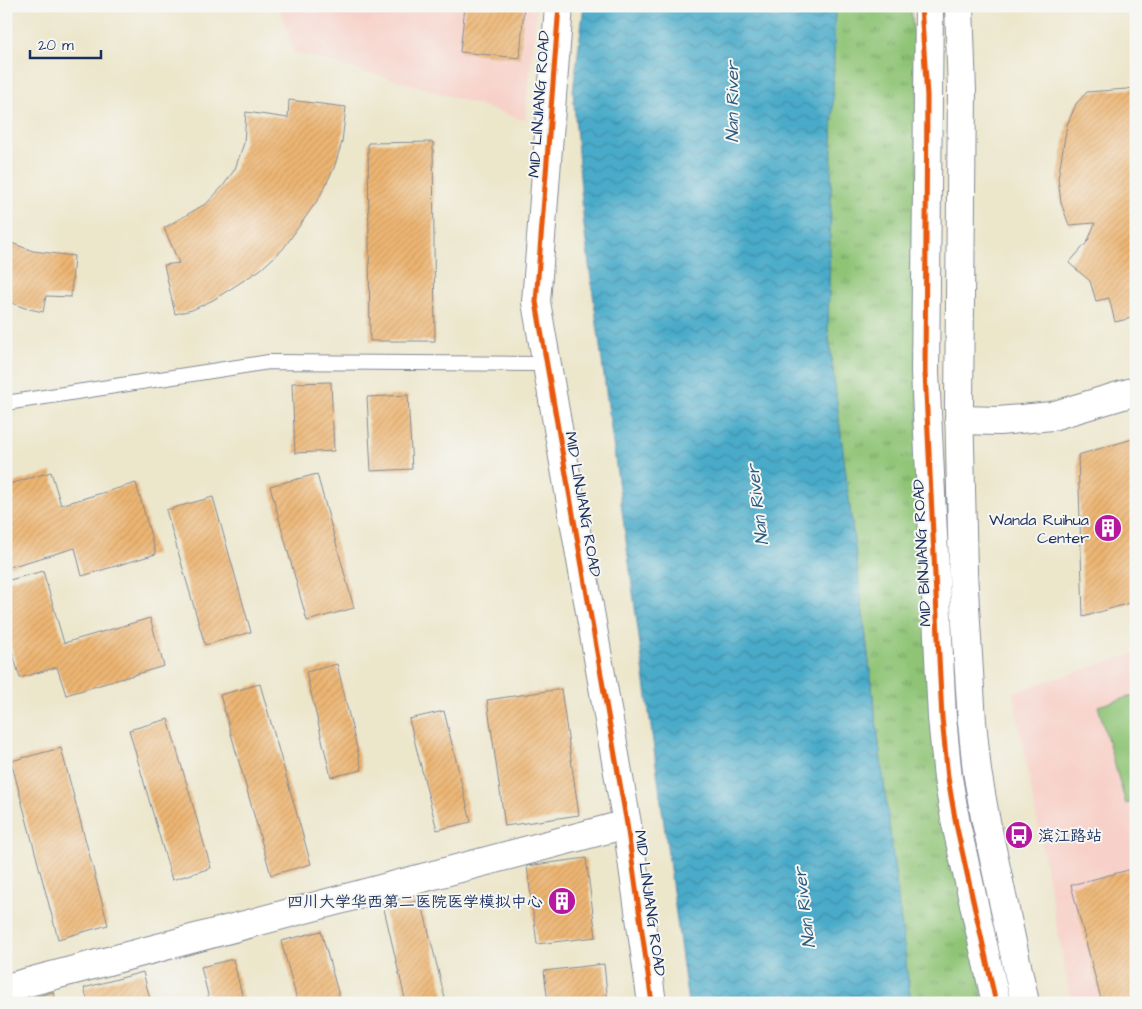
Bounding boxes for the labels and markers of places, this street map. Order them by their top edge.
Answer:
place label: Wanda Ruihua Center [989,509,1089,549]
building icon: Wanda Ruihua Center [1093,513,1123,543]
bus stop icon: 滨江路站 [1004,820,1034,850]
place label: 滨江路站 [1038,825,1102,847]
building icon: 四川大学华西第二医院医学模拟中心 [547,886,577,916]
place label: 四川大学华西第二医院医学模拟中心 [287,891,543,913]

